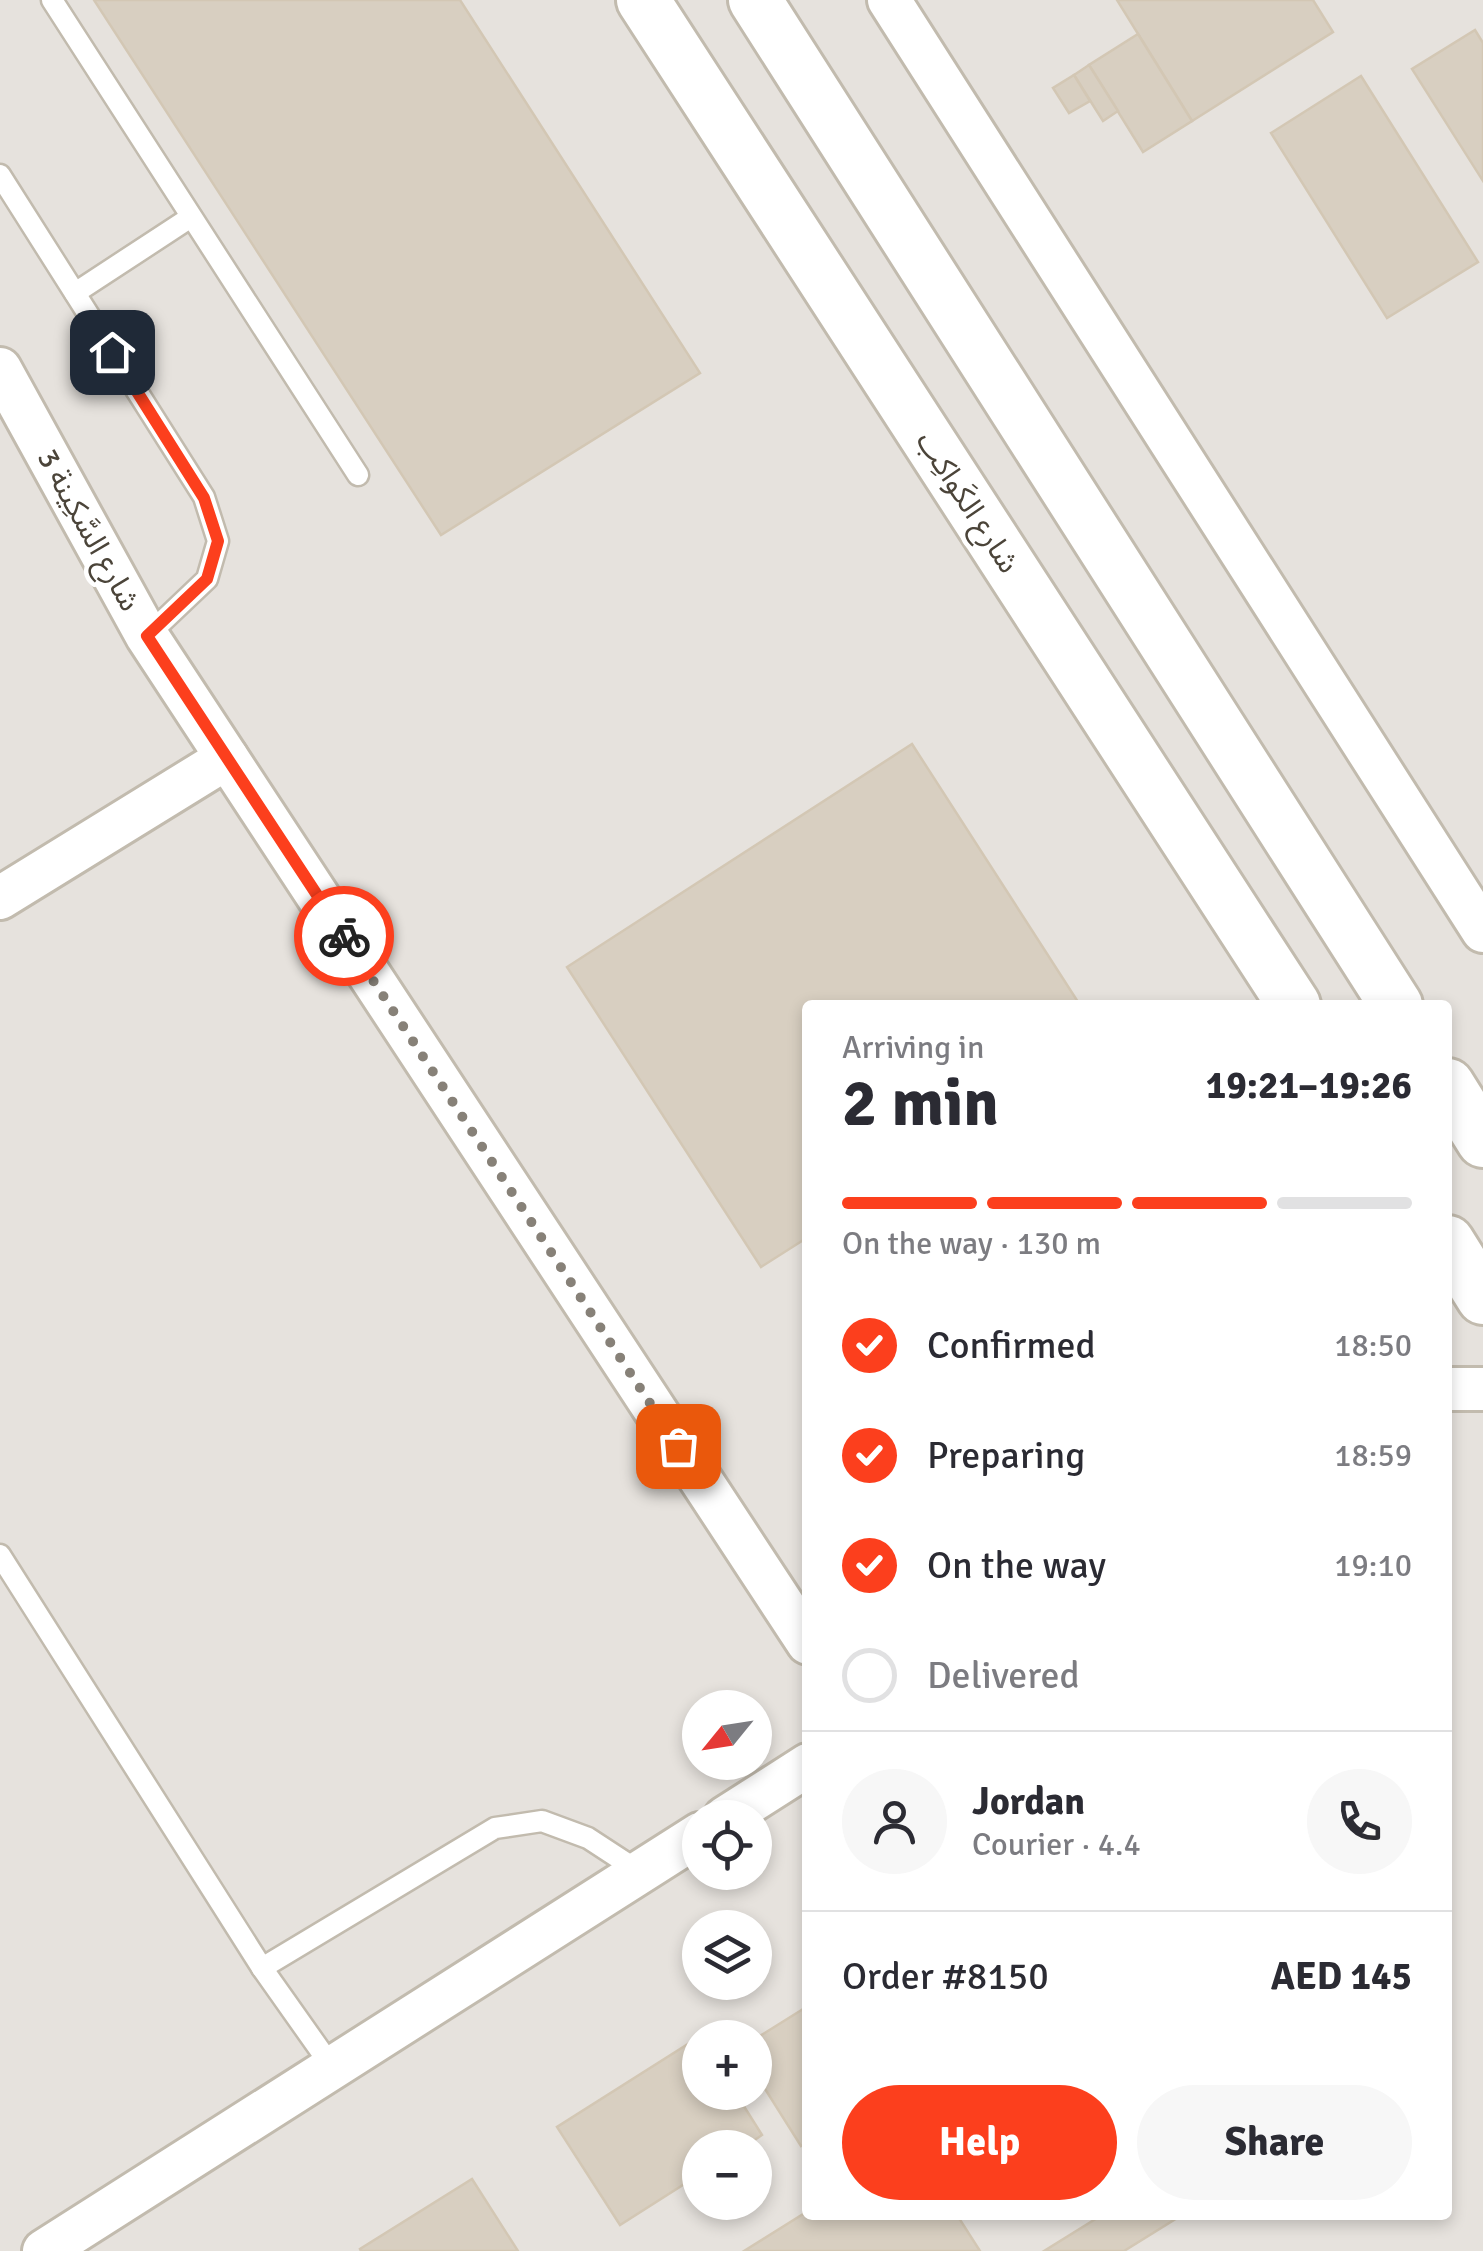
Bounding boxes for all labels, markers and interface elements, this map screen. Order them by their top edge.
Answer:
pin [70,310,155,395]
icon: home [85,325,140,380]
street label: شارع الكَواكِب [906,424,1027,582]
street label: شارع السَّكِينة 3 [26,443,148,619]
courier [294,886,394,986]
icon: bike [317,909,372,964]
text: Arriving in [842,1028,984,1067]
text: 19:21–19:26 [1206,1062,1412,1109]
text: 2 min [842,1064,999,1144]
text: On the way · 130 m [842,1224,1101,1263]
icon: check [842,1318,897,1373]
text: Confirmed [927,1322,1096,1369]
text: 18:50 [1334,1326,1412,1365]
pin [636,1404,721,1489]
icon: bag [651,1419,706,1474]
icon: check [842,1428,897,1483]
text: Preparing [927,1432,1085,1479]
text: 18:59 [1334,1436,1412,1475]
icon: check [842,1538,897,1593]
text: On the way [927,1542,1106,1589]
text: 19:10 [1334,1546,1412,1585]
text: Delivered [927,1652,1080,1699]
north arrow [682,1690,772,1780]
map controls [682,1690,772,2220]
button: person [842,1769,947,1874]
button: phone [1307,1769,1412,1874]
text: Jordan [972,1778,1085,1825]
button: locate [682,1800,772,1890]
text: Courier · 4.4 [972,1825,1141,1864]
button: layers [682,1910,772,2000]
text: Order #8150 [842,1953,1049,2000]
text: AED 145 [1271,1953,1412,2000]
button: + [682,2020,772,2110]
button: Help [842,2085,1117,2200]
button: Share [1137,2085,1412,2200]
button: − [682,2130,772,2220]

